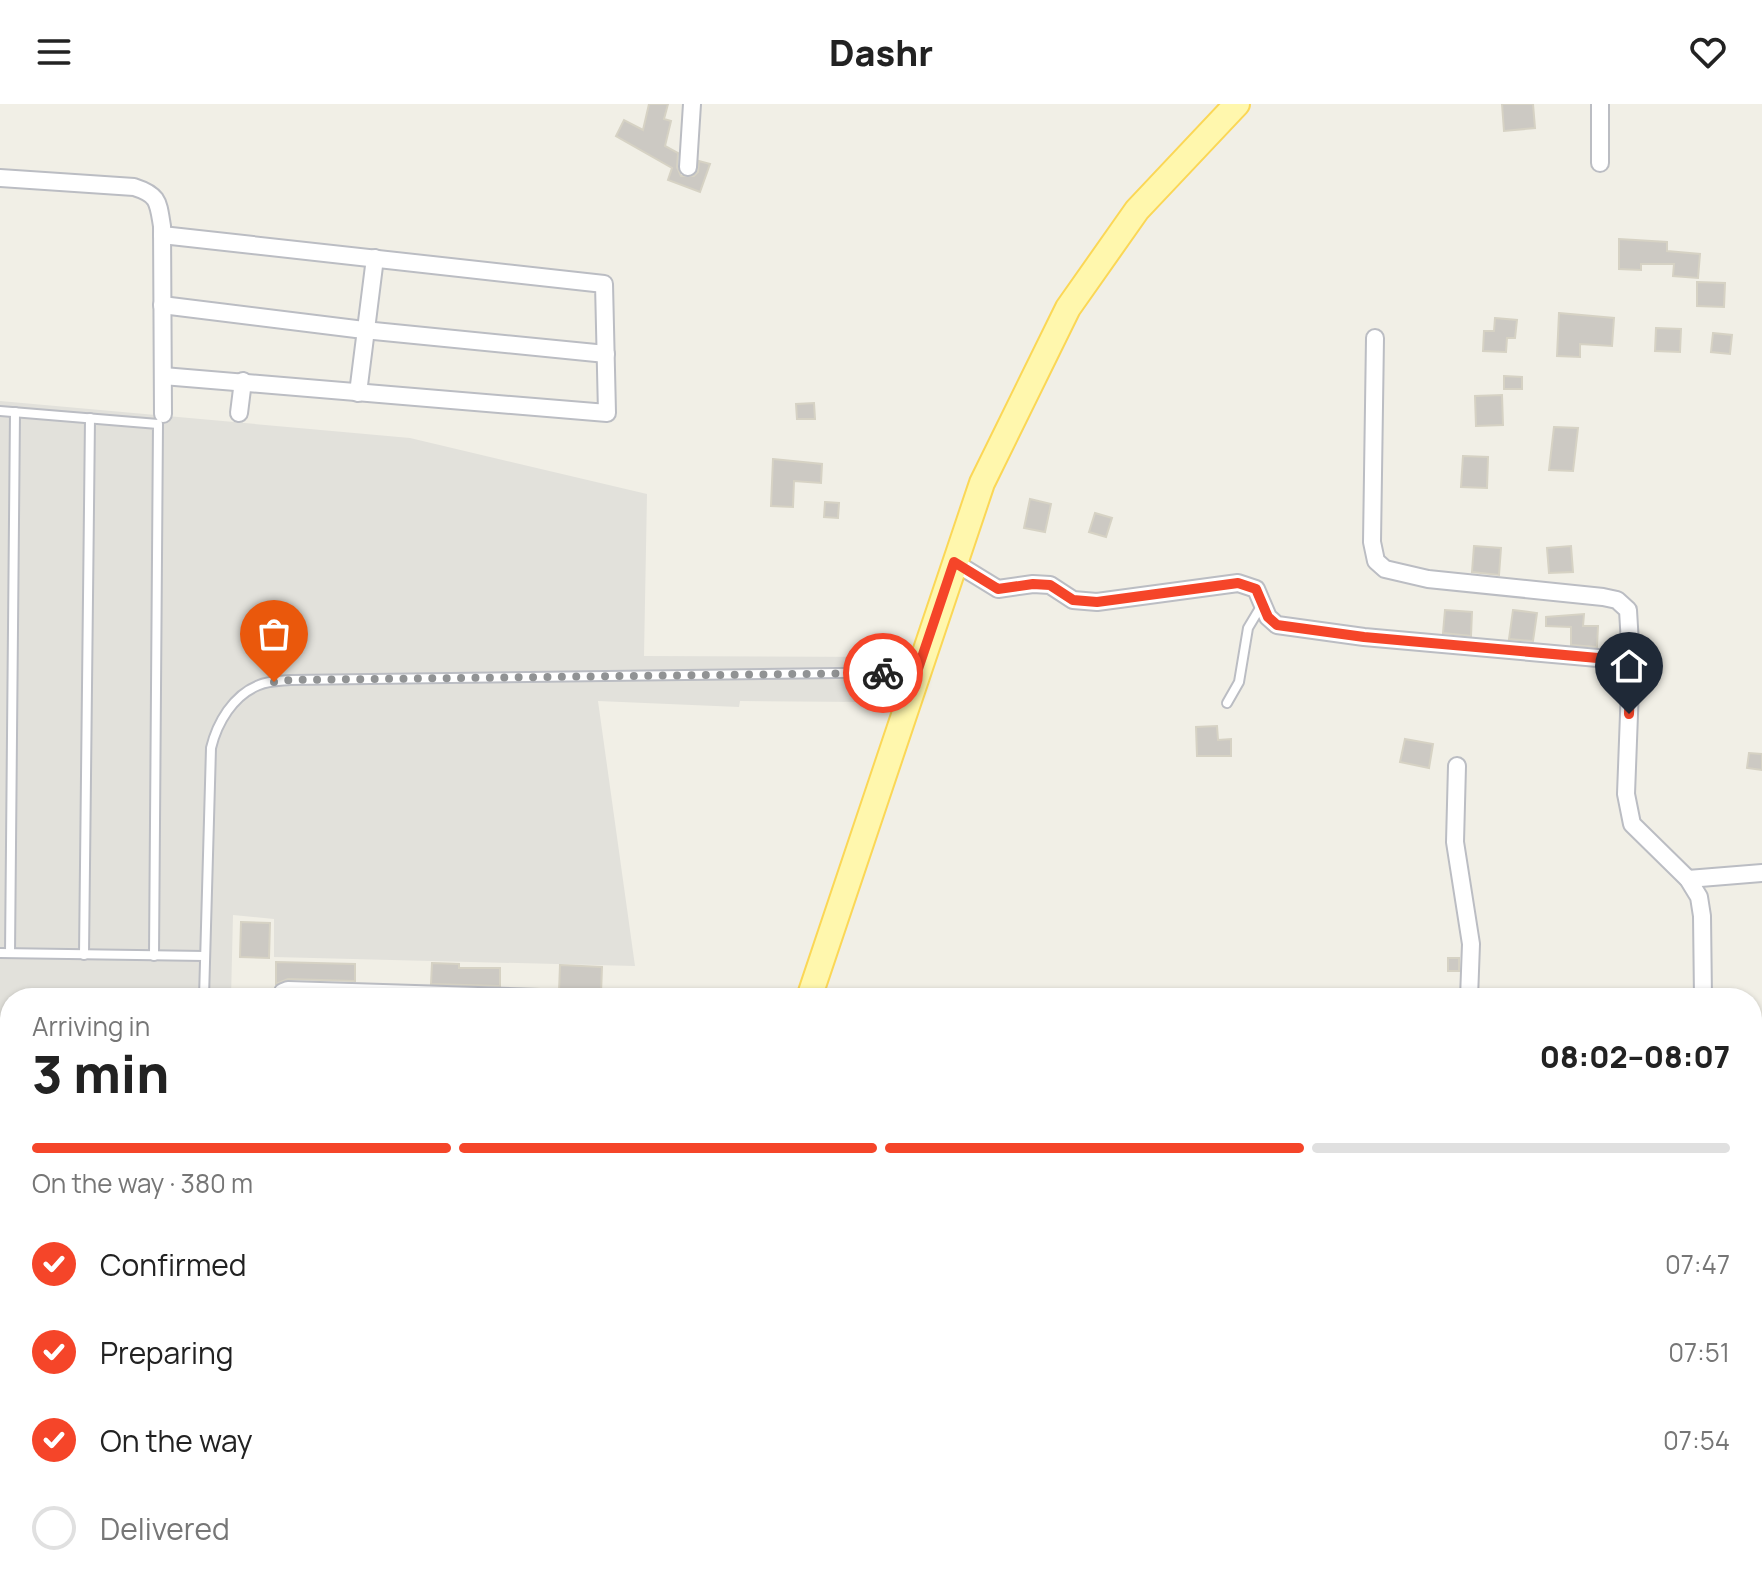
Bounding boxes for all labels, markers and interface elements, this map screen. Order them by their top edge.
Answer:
text: Dashr [829,28,933,77]
icon: menu [32,30,76,74]
icon: heart [1686,30,1730,74]
pin [240,600,308,682]
icon: bag [252,612,296,656]
pin [1595,632,1663,714]
courier [843,633,923,713]
icon: home [1607,644,1651,688]
icon: bike [861,651,905,695]
text: Arriving in [32,1008,150,1044]
text: 08:02–08:07 [1540,1036,1730,1077]
text: 3 min [32,1038,169,1109]
text: On the way · 380 m [32,1165,253,1201]
icon: check [32,1242,76,1286]
text: Confirmed [100,1244,247,1285]
text: 07:47 [1665,1246,1730,1282]
icon: check [32,1330,76,1374]
text: Preparing [100,1332,234,1373]
text: 07:51 [1668,1334,1730,1370]
icon: check [32,1418,76,1462]
text: On the way [100,1420,253,1461]
text: 07:54 [1663,1422,1730,1458]
text: Delivered [100,1508,230,1549]

